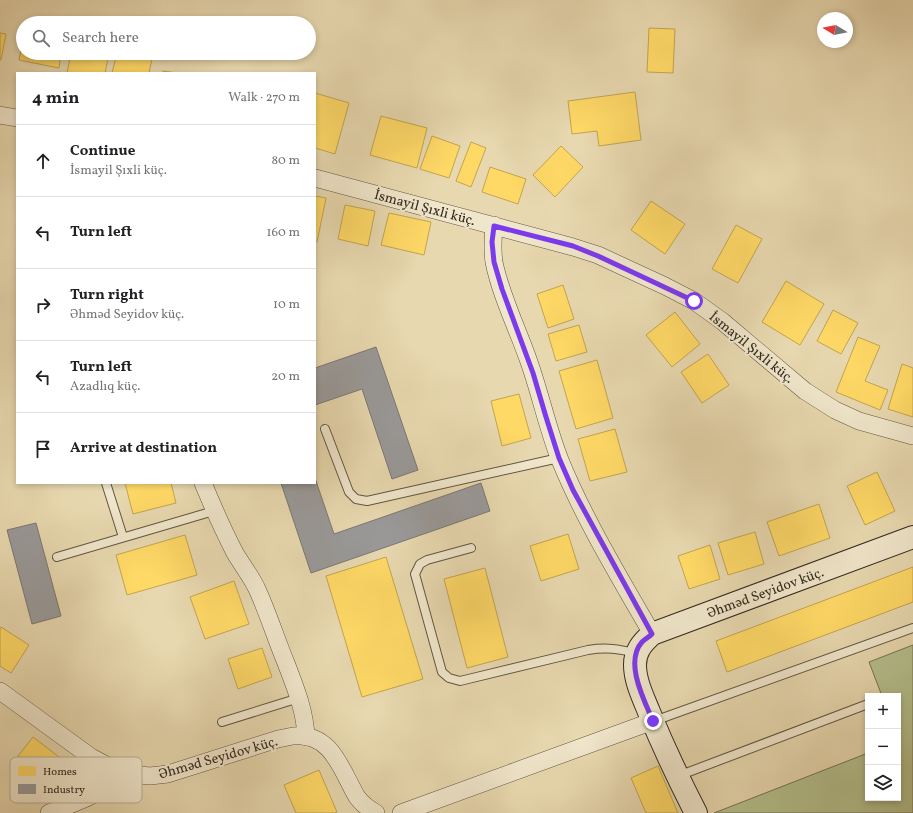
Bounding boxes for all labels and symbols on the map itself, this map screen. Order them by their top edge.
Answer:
north arrow [817,12,853,48]
street label: İsmayil Şıxli küç. [372,186,477,231]
route start [685,292,703,310]
street label: İsmayil Şıxli küç. [705,308,798,388]
street label: Əhməd Seyidov küç. [704,563,827,623]
route end [644,712,662,730]
street label: Əhməd Seyidov küç. [157,732,280,785]
legend [10,757,142,803]
text: Homes [43,765,77,780]
text: Industry [43,783,85,798]

